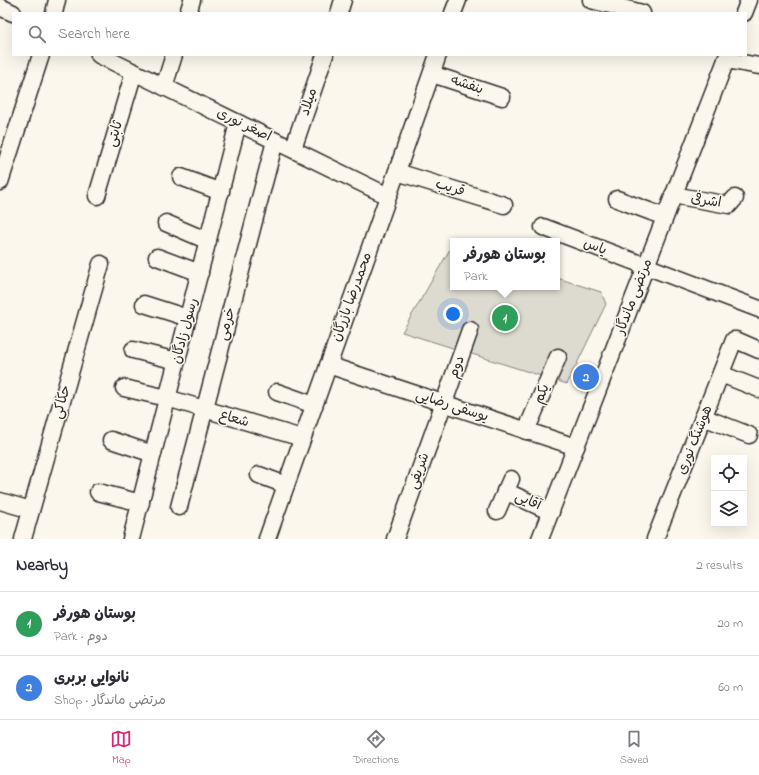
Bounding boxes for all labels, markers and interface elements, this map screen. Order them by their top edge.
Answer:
search box [12,12,747,56]
icon: search [26,23,48,45]
text: Search here [58,23,130,45]
street label: بنفشه [448,70,486,100]
street label: میلاد [295,85,323,119]
street label: اصغر نوری [213,103,275,147]
street label: ثابتی [101,118,129,149]
street label: قریب [433,174,467,202]
street label: اشرفی [689,188,723,214]
street label: یاس [580,233,610,261]
popup [450,238,560,290]
text: بوستان هورفر [464,244,546,266]
street label: محمدرضا بازرگان [326,249,378,345]
street label: مرتضی ماندگار [610,256,658,339]
text: Park [464,267,488,286]
street label: رسول زادگان [166,296,204,366]
pin: 1 [492,303,518,333]
your location [443,304,463,324]
street label: خرمی [213,305,241,343]
street label: دوم [443,353,471,381]
pin: 2 [573,362,599,392]
street label: یکم [528,381,556,407]
street label: حکاکی [47,383,77,421]
street label: یوسفی رضایی [413,384,491,428]
street label: هوشنگ نوری [672,402,718,478]
street label: شعاع [216,405,252,433]
street label: شریفی [403,450,435,492]
map controls [711,455,747,527]
button: locate [711,455,747,491]
street label: آقایی [511,486,545,516]
button: layers [711,491,747,527]
text: Nearby [16,553,68,578]
text: 2 results [696,556,743,575]
text: بوستان هورفر [54,603,136,625]
text: 1 [27,614,31,633]
text: 20 m [718,614,743,633]
text: Park · دوم [54,627,108,646]
text: نانوایی بربری [54,667,130,689]
text: 2 [26,678,32,697]
text: 60 m [718,678,743,697]
text: Shop · مرتضی ماندگار [54,691,166,710]
tab: Map [110,728,132,768]
tab: Directions [353,728,399,768]
tab: Saved [620,728,649,768]

